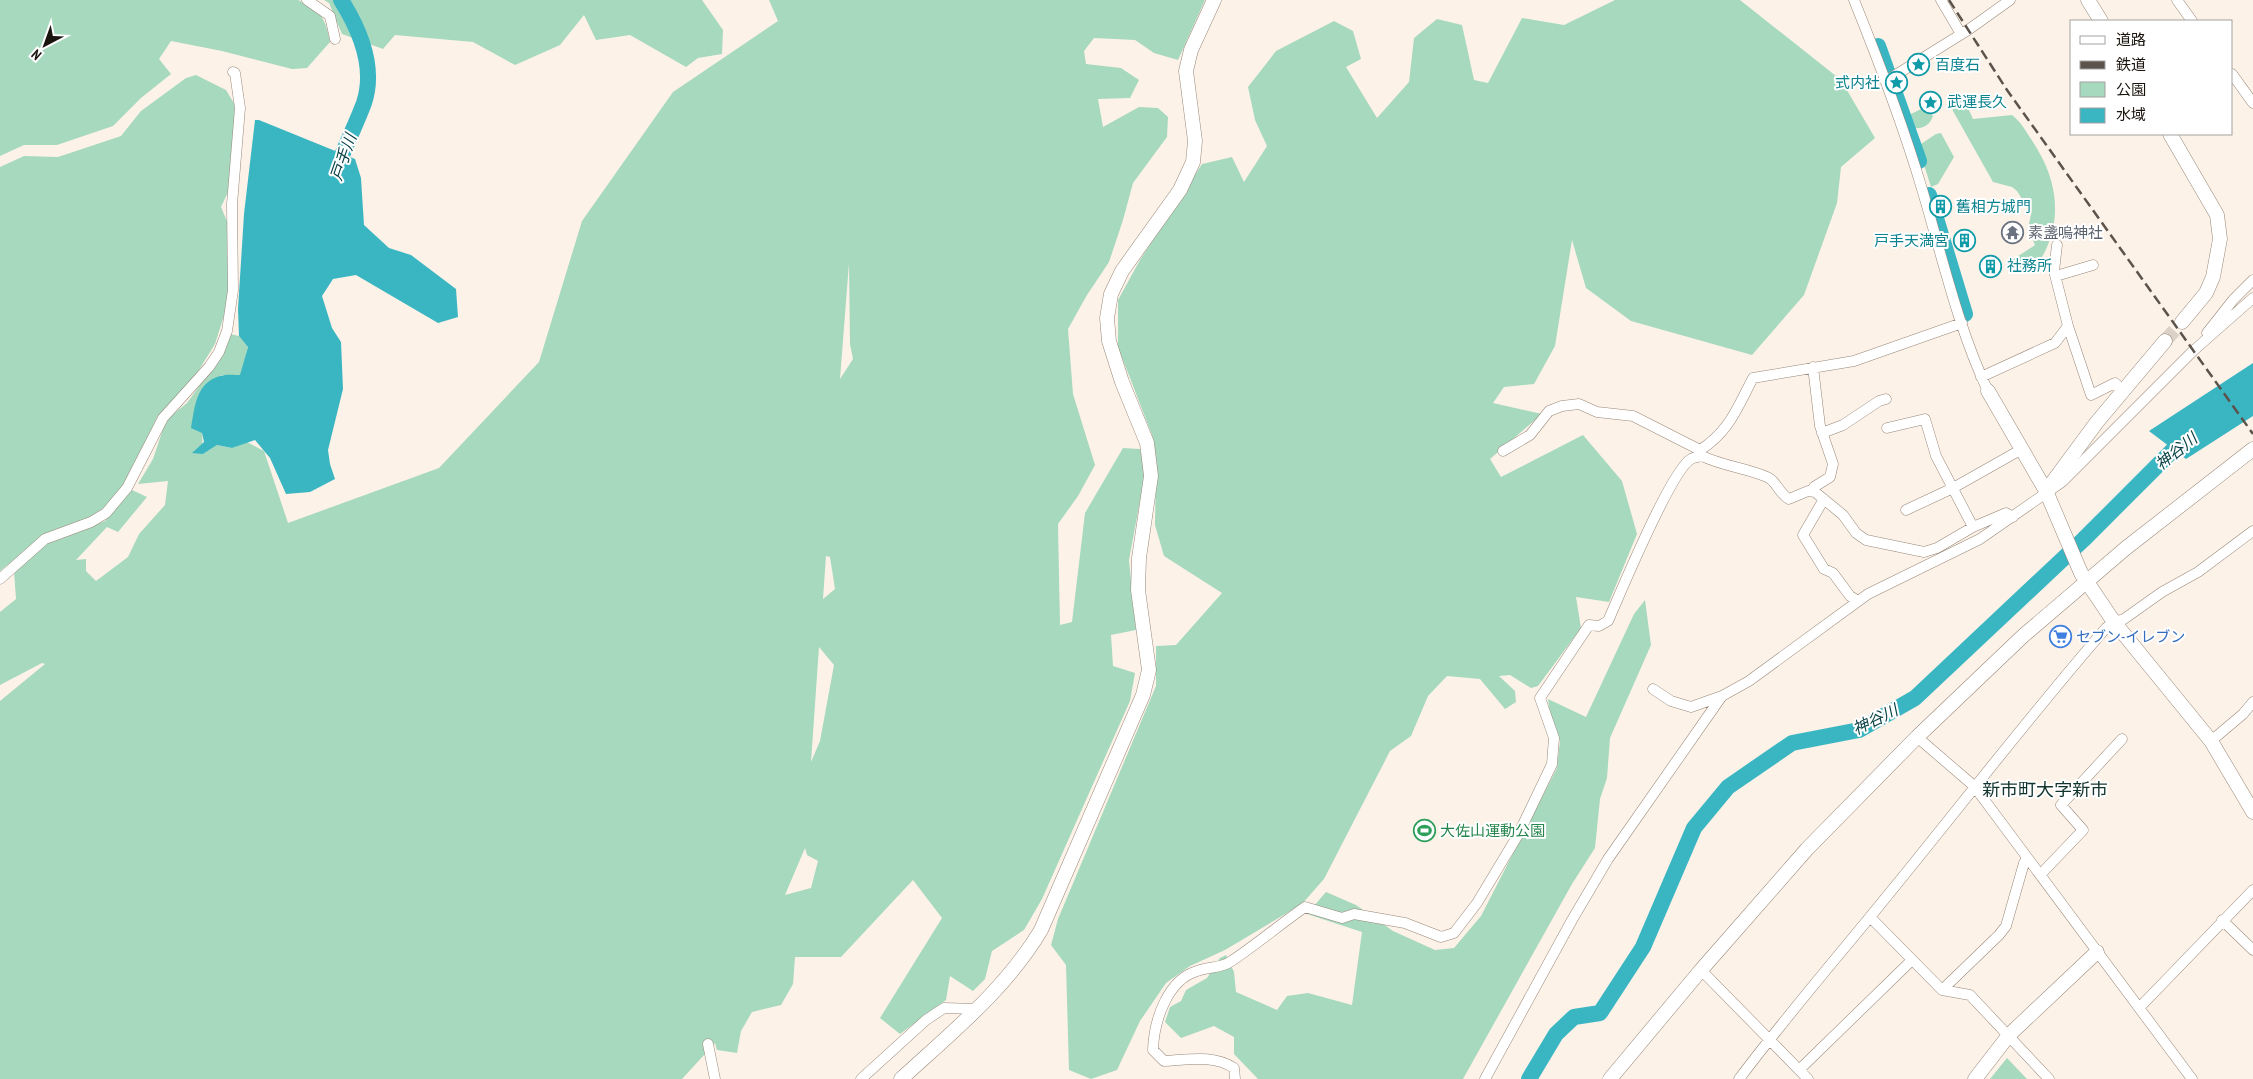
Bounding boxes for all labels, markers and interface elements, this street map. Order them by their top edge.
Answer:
north arrow [20,20,70,70]
legend [2070,20,2233,135]
text: 道路 [2116,30,2146,49]
text: N [28,46,45,64]
place icon: 百度石 [1907,53,1931,77]
place label: 百度石 [1935,55,1980,74]
text: 鉄道 [2116,55,2146,74]
place icon: 式内社 [1884,71,1908,95]
place label: 式内社 [1835,73,1880,92]
text: 公園 [2116,80,2146,99]
place icon: 武運長久 [1919,90,1943,114]
place label: 武運長久 [1947,92,2007,111]
text: 水域 [2116,105,2146,124]
water label: 戸手川 [326,129,361,183]
building icon: 舊相方城門 [1928,195,1952,219]
place label: 舊相方城門 [1956,197,2031,216]
temple icon: 素盞嗚神社 [2000,221,2024,245]
place label: 素盞嗚神社 [2028,223,2103,242]
building icon: 戸手天満宮 [1953,229,1977,253]
place label: 戸手天満宮 [1874,231,1949,250]
building icon: 社務所 [1979,254,2003,278]
place label: 社務所 [2007,256,2052,275]
water label: 神谷川 [2151,427,2202,474]
supermarket icon: セブン-イレブン [2048,625,2072,649]
place label: セブン-イレブン [2076,627,2185,646]
water label: 神谷川 [1849,699,1903,739]
district label: 新市町大字新市 [1982,778,2108,801]
sports icon: 大佐山運動公園 [1412,819,1436,843]
place label: 大佐山運動公園 [1440,821,1545,840]

